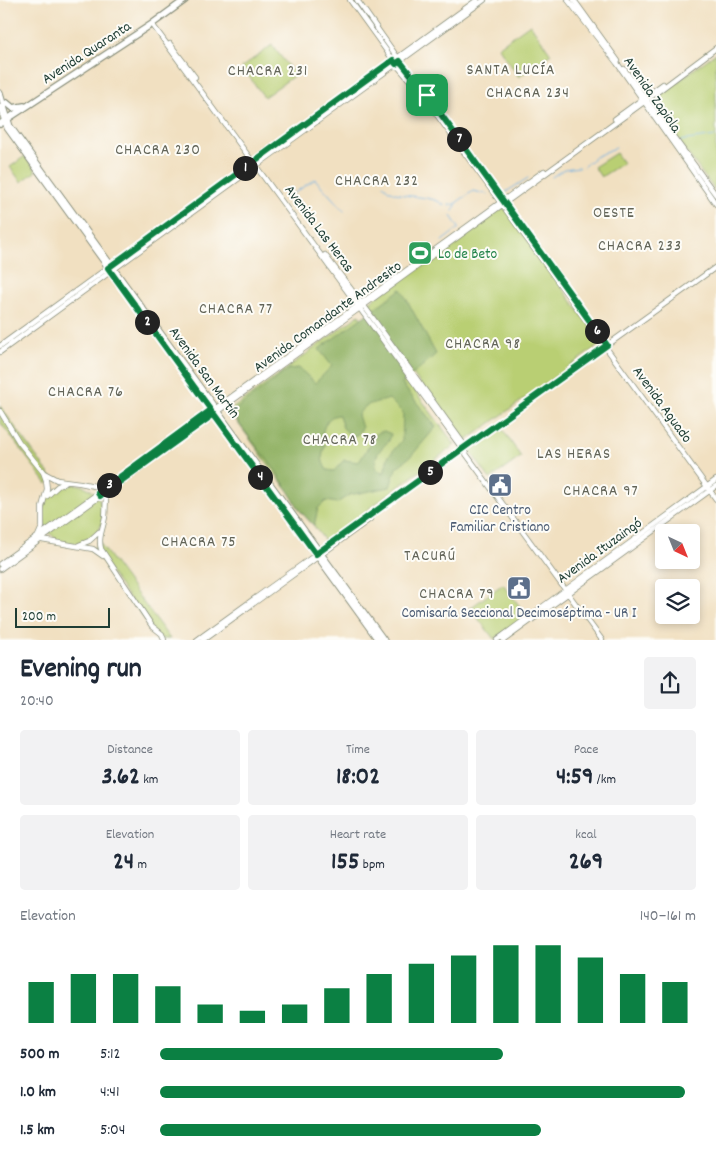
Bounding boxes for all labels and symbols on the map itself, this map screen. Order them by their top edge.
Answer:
street label: Avenida Quaranta [38,16,137,91]
street label: Avenida Zapiola [617,52,686,139]
district label: SANTA LUCÍA [467,59,555,82]
district label: CHACRA 231 [228,60,308,83]
pin [406,74,448,116]
district label: CHACRA 234 [486,82,570,105]
pin: 7 [446,126,472,152]
district label: CHACRA 230 [115,139,201,162]
pin: 1 [232,156,258,180]
district label: CHACRA 232 [335,170,419,193]
street label: Avenida Las Heras [278,181,359,277]
district label: OESTE [593,202,635,225]
district label: CHACRA 233 [598,235,682,258]
sports icon: Lo de Beto [407,240,433,266]
place label: Lo de Beto [438,244,498,266]
street label: Avenida Comandante Andresito [249,256,407,379]
district label: CHACRA 77 [199,298,273,321]
pin: 2 [134,310,160,334]
pin: 6 [584,318,610,344]
street label: Avenida San Martín [162,323,244,424]
district label: CHACRA 98 [445,333,521,356]
street label: Avenida Aguado [626,362,697,448]
district label: CHACRA 76 [48,381,124,404]
district label: CHACRA 78 [303,429,377,452]
district label: LAS HERAS [537,443,611,466]
pin: 5 [418,460,442,484]
pin: 4 [248,464,272,490]
pin: 3 [96,472,122,498]
public building icon: CIC Centro Familiar Cristiano [487,472,513,498]
district label: CHACRA 97 [563,480,639,503]
place label: CIC Centro Familiar Cristiano [450,500,550,539]
street label: Avenida Ituzaingó [553,513,648,590]
north arrow [655,524,700,569]
district label: CHACRA 75 [161,531,237,554]
district label: TACURÚ [404,545,456,568]
public building icon: Comisaría Seccional Decimoséptima - UR I [506,575,532,601]
district label: CHACRA 79 [419,583,495,606]
place label: Comisaría Seccional Decimoséptima - UR I [402,603,637,625]
scale bar [15,604,110,628]

